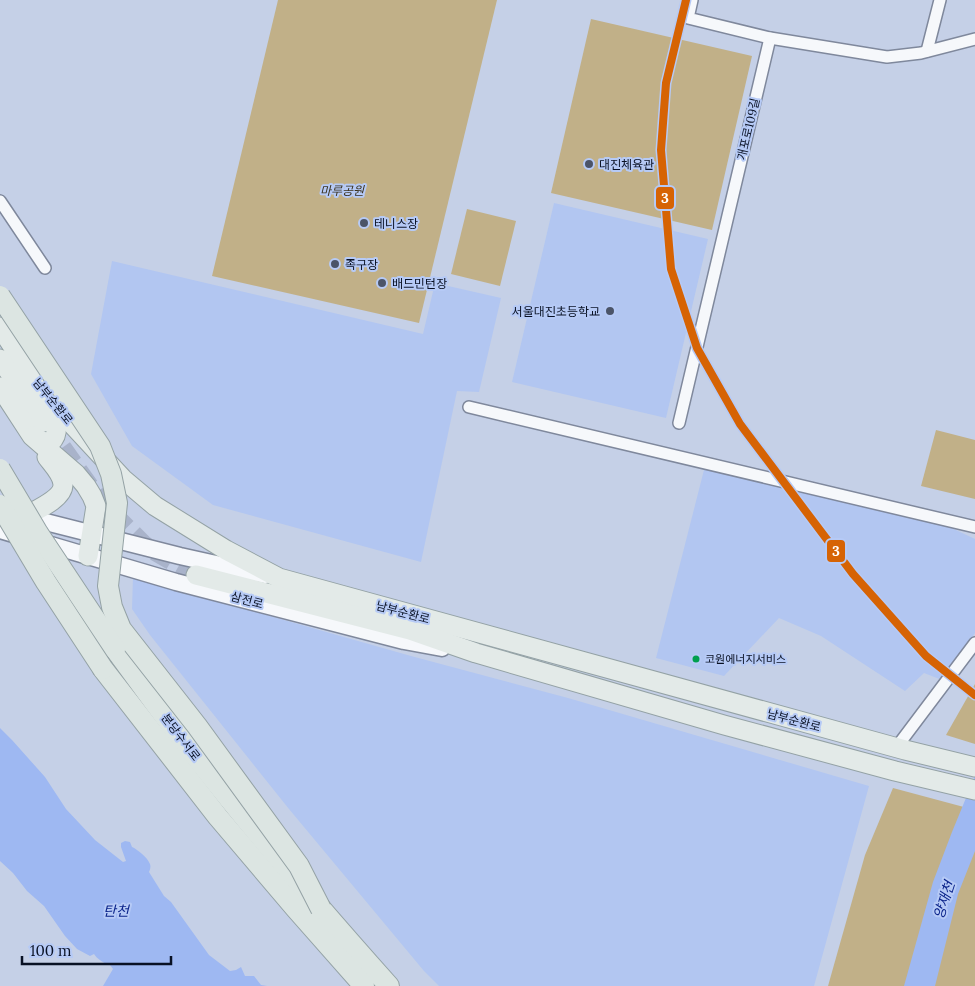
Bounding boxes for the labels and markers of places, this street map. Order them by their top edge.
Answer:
place label: 대진체육관 [599,157,654,172]
marker: 대진체육관 [583,158,595,170]
place label: 테니스장 [374,216,418,231]
marker: 테니스장 [358,217,370,229]
place label: 족구장 [345,257,378,272]
marker: 족구장 [329,258,341,270]
place label: 배드민턴장 [392,276,447,291]
marker: 배드민턴장 [376,277,388,289]
place label: 서울대진초등학교 [512,304,600,319]
marker: 서울대진초등학교 [604,305,616,317]
place label: 코원에너지서비스 [705,652,786,666]
marker: 코원에너지서비스 [691,654,701,664]

